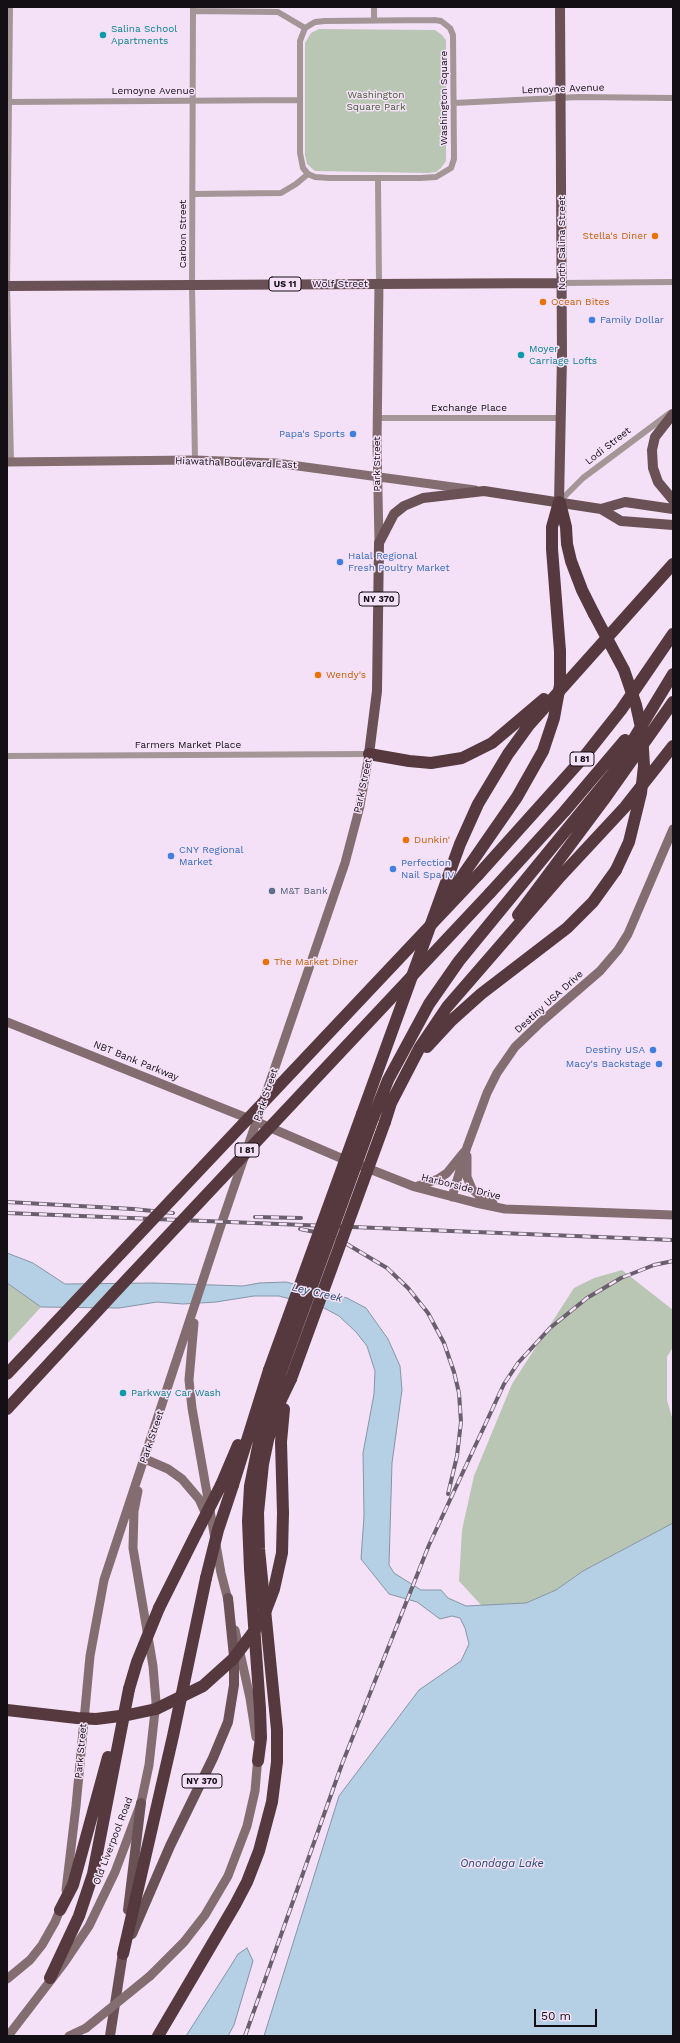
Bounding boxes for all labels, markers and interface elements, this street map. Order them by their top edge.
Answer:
place label: Salina School Apartments [111,23,177,46]
marker: Salina School Apartments [98,30,108,40]
street label: Washington Square [438,51,450,145]
street label: Lemoyne Avenue [521,82,605,96]
street label: Lemoyne Avenue [112,85,194,97]
park label: Washington Square Park [346,89,406,112]
street label: North Salina Street [556,196,568,290]
street label: Carbon Street [177,200,189,268]
place label: Stella's Diner [583,230,647,242]
marker: Stella's Diner [650,231,660,241]
road number: US 11 [269,277,301,291]
street label: Wolf Street [312,278,368,290]
place label: Ocean Bites [551,296,610,308]
marker: Ocean Bites [538,297,548,307]
place label: Family Dollar [600,314,664,326]
marker: Family Dollar [587,315,597,325]
place label: Moyer Carriage Lofts [529,343,597,366]
marker: Moyer Carriage Lofts [516,350,526,360]
street label: Exchange Place [431,402,507,414]
street label: Lodi Street [583,425,633,467]
place label: Papa's Sports [279,428,345,440]
marker: Papa's Sports [348,429,358,439]
street label: Park Street [371,436,383,492]
street label: Hiawatha Boulevard East [175,455,297,471]
place label: Halal Regional Fresh Poultry Market [348,550,450,574]
marker: Halal Regional Fresh Poultry Market [335,557,345,567]
road number: NY 370 [359,592,399,606]
place label: Wendy's [326,669,366,681]
marker: Wendy's [313,670,323,680]
street label: Farmers Market Place [135,739,241,751]
road number: I 81 [570,752,594,766]
street label: Park Street [351,758,375,814]
place label: Dunkin' [414,834,450,846]
marker: Dunkin' [401,835,411,845]
place label: CNY Regional Market [179,844,243,868]
marker: CNY Regional Market [166,851,176,861]
place label: Perfection Nail Spa IV [401,857,454,880]
marker: Perfection Nail Spa IV [388,864,398,874]
place label: M&T Bank [280,885,328,897]
marker: M&T Bank [267,886,277,896]
place label: The Market Diner [274,956,358,968]
marker: The Market Diner [261,957,271,967]
street label: Destiny USA Drive [512,968,586,1036]
street label: NBT Bank Parkway [92,1038,180,1084]
place label: Destiny USA [585,1044,645,1056]
marker: Destiny USA [648,1045,658,1055]
place label: Macy's Backstage [566,1058,651,1070]
marker: Macy's Backstage [654,1059,664,1069]
street label: Park Street [251,1067,281,1123]
road number: I 81 [235,1143,259,1157]
street label: Harborside Drive [420,1171,502,1203]
water label: Ley Creek [290,1281,344,1305]
place label: Parkway Car Wash [131,1387,221,1399]
marker: Parkway Car Wash [118,1388,128,1398]
street label: Park Street [137,1409,167,1465]
street label: Park Street [73,1723,89,1779]
road number: NY 370 [182,1774,222,1788]
street label: Old Liverpool Road [91,1795,135,1887]
water label: Onondaga Lake [460,1857,544,1871]
scale bar [536,2001,599,2027]
text: 50 m [541,2009,571,2023]

